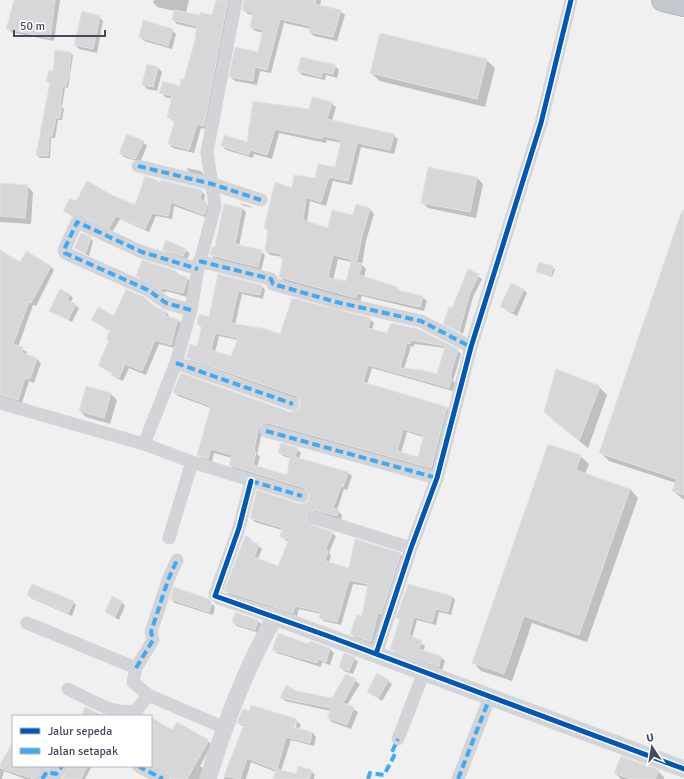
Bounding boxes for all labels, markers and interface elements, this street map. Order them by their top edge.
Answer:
scale bar [14,12,105,38]
text: 50 m [20,19,45,34]
legend [12,715,152,767]
text: Jalur sepeda [48,724,112,739]
north arrow [632,727,672,767]
text: U [645,731,655,745]
text: Jalan setapak [48,744,118,759]

